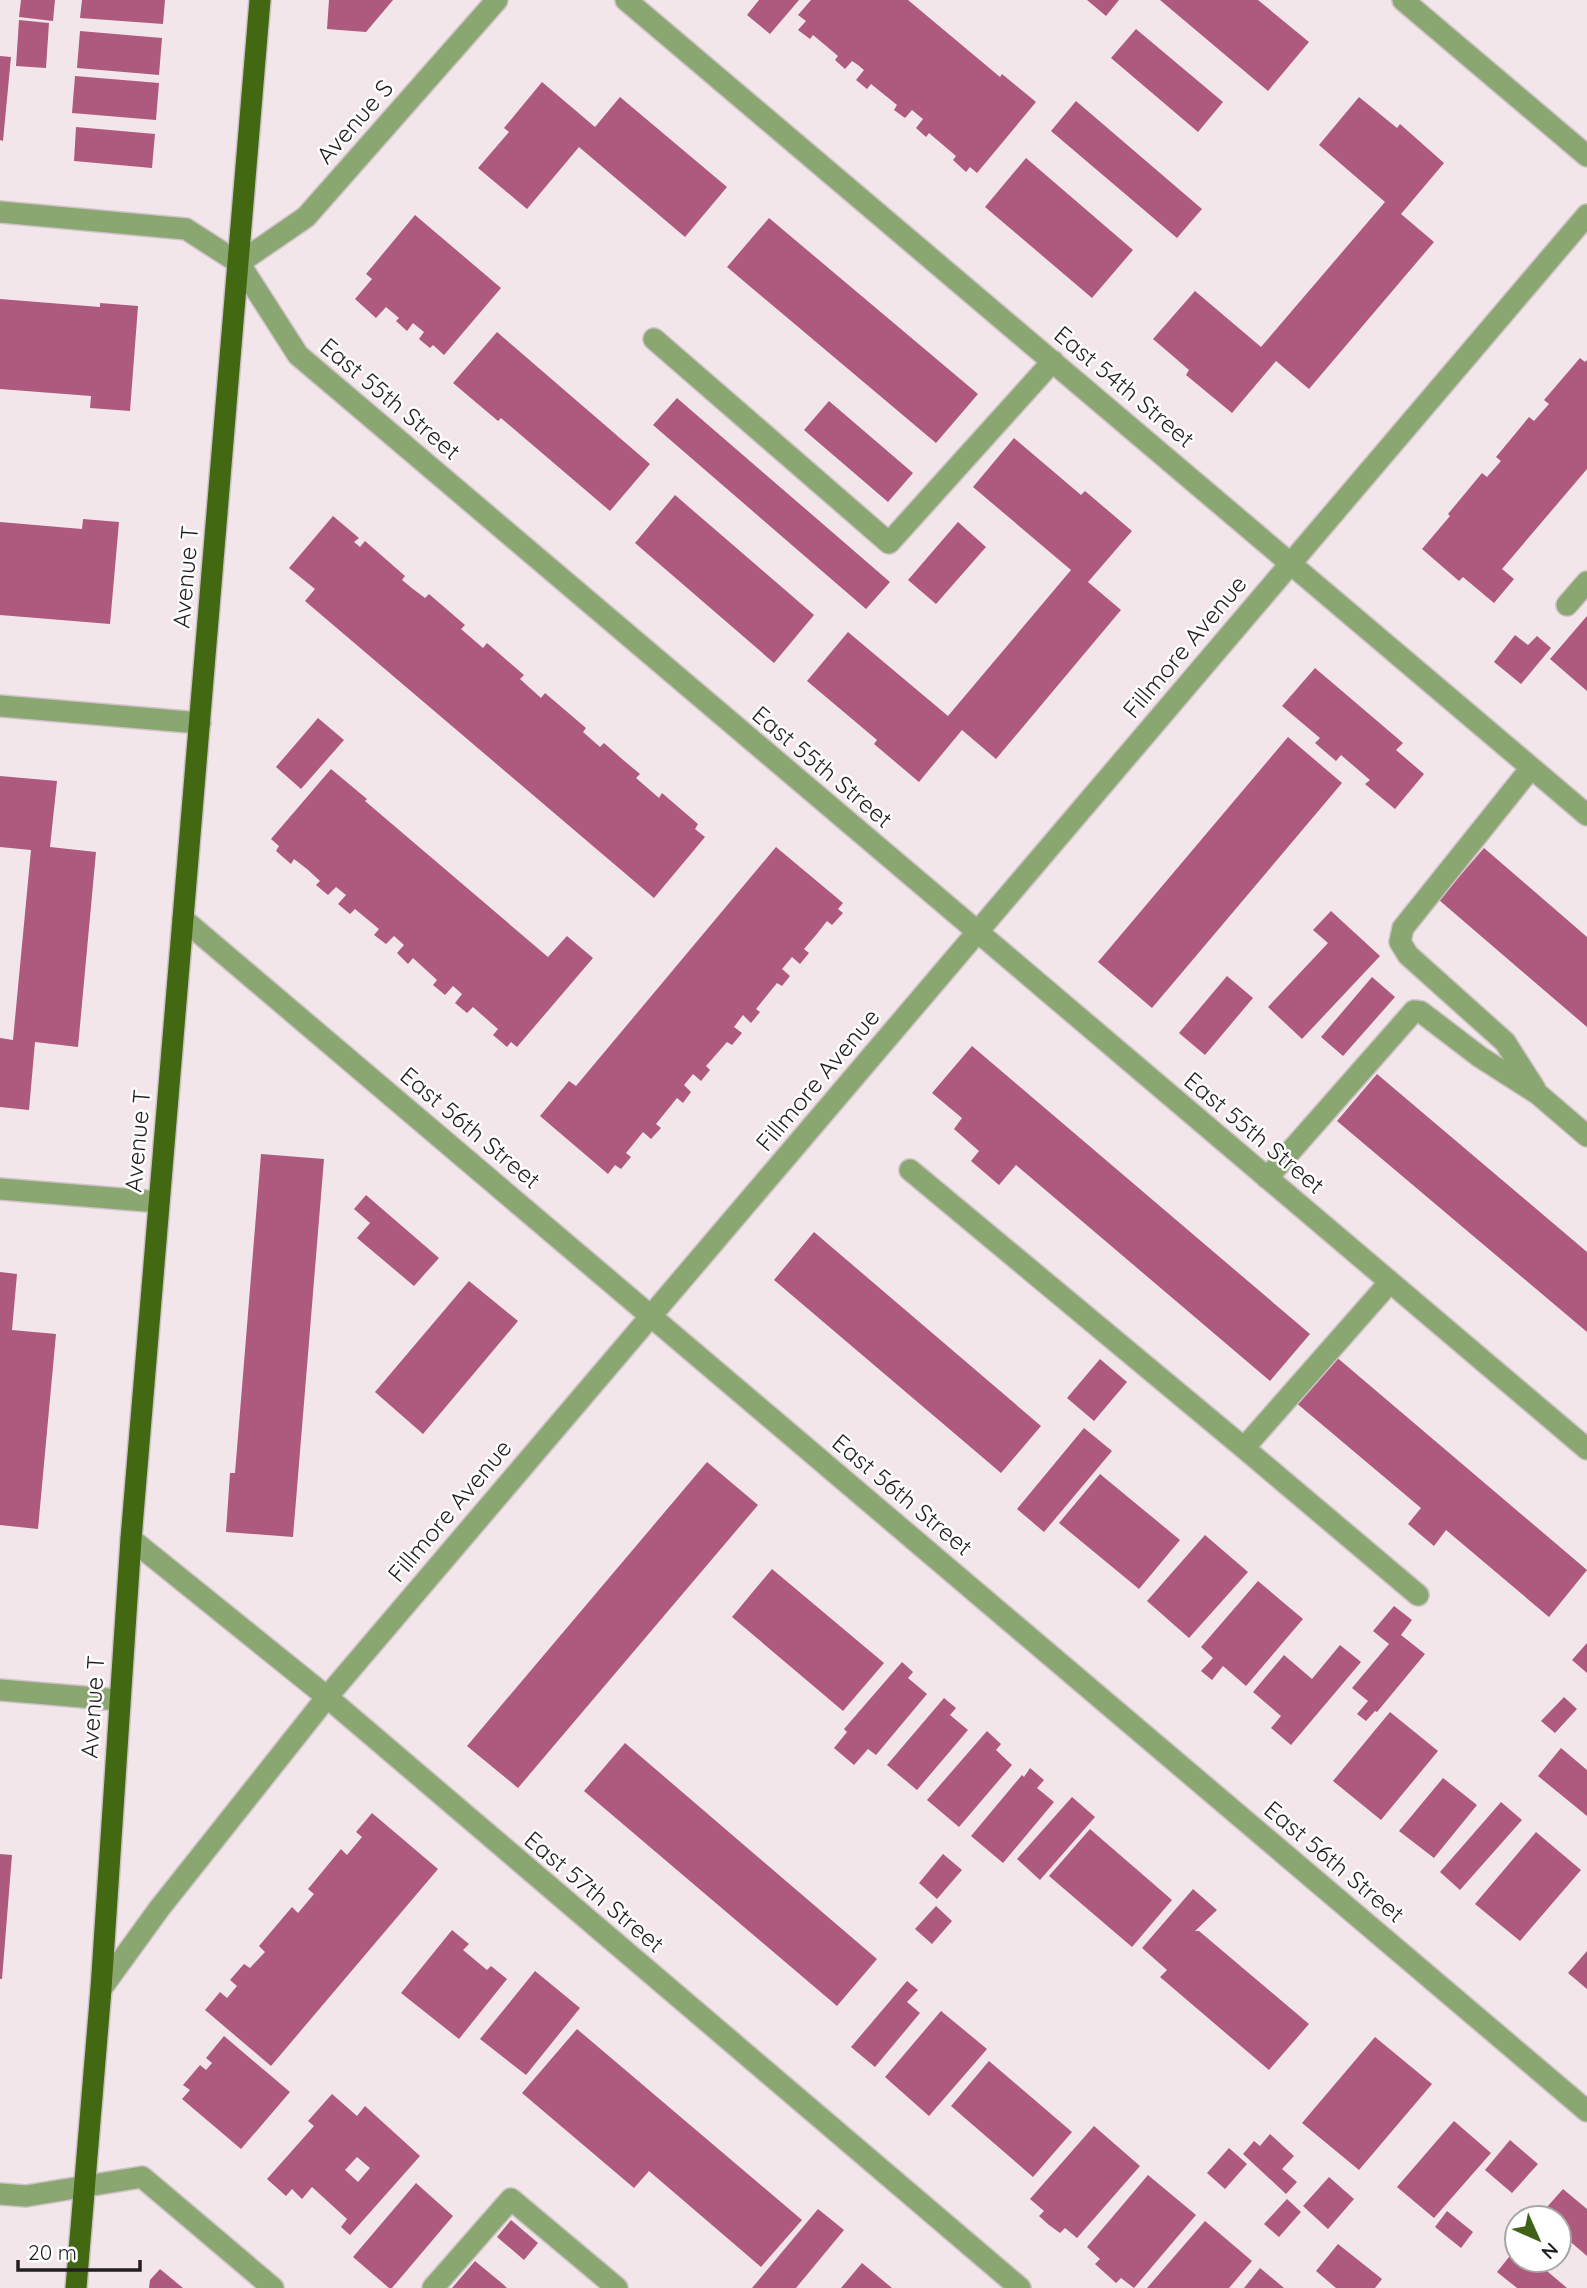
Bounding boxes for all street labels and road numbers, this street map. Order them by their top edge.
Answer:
street label: Avenue S [309,73,399,170]
street label: East 54th Street [1048,319,1201,454]
street label: East 55th Street [314,331,467,466]
street label: Avenue T [166,524,204,630]
street label: Fillmore Avenue [1116,569,1253,724]
street label: East 55th Street [746,699,899,834]
street label: Fillmore Avenue [749,1002,886,1157]
street label: East 56th Street [394,1060,547,1195]
street label: East 55th Street [1178,1065,1331,1200]
street label: Avenue T [118,1088,156,1194]
street label: East 56th Street [826,1427,979,1562]
street label: Fillmore Avenue [381,1433,518,1588]
street label: Avenue T [73,1654,111,1759]
street label: East 56th Street [1258,1794,1411,1929]
street label: East 57th Street [519,1824,671,1958]

